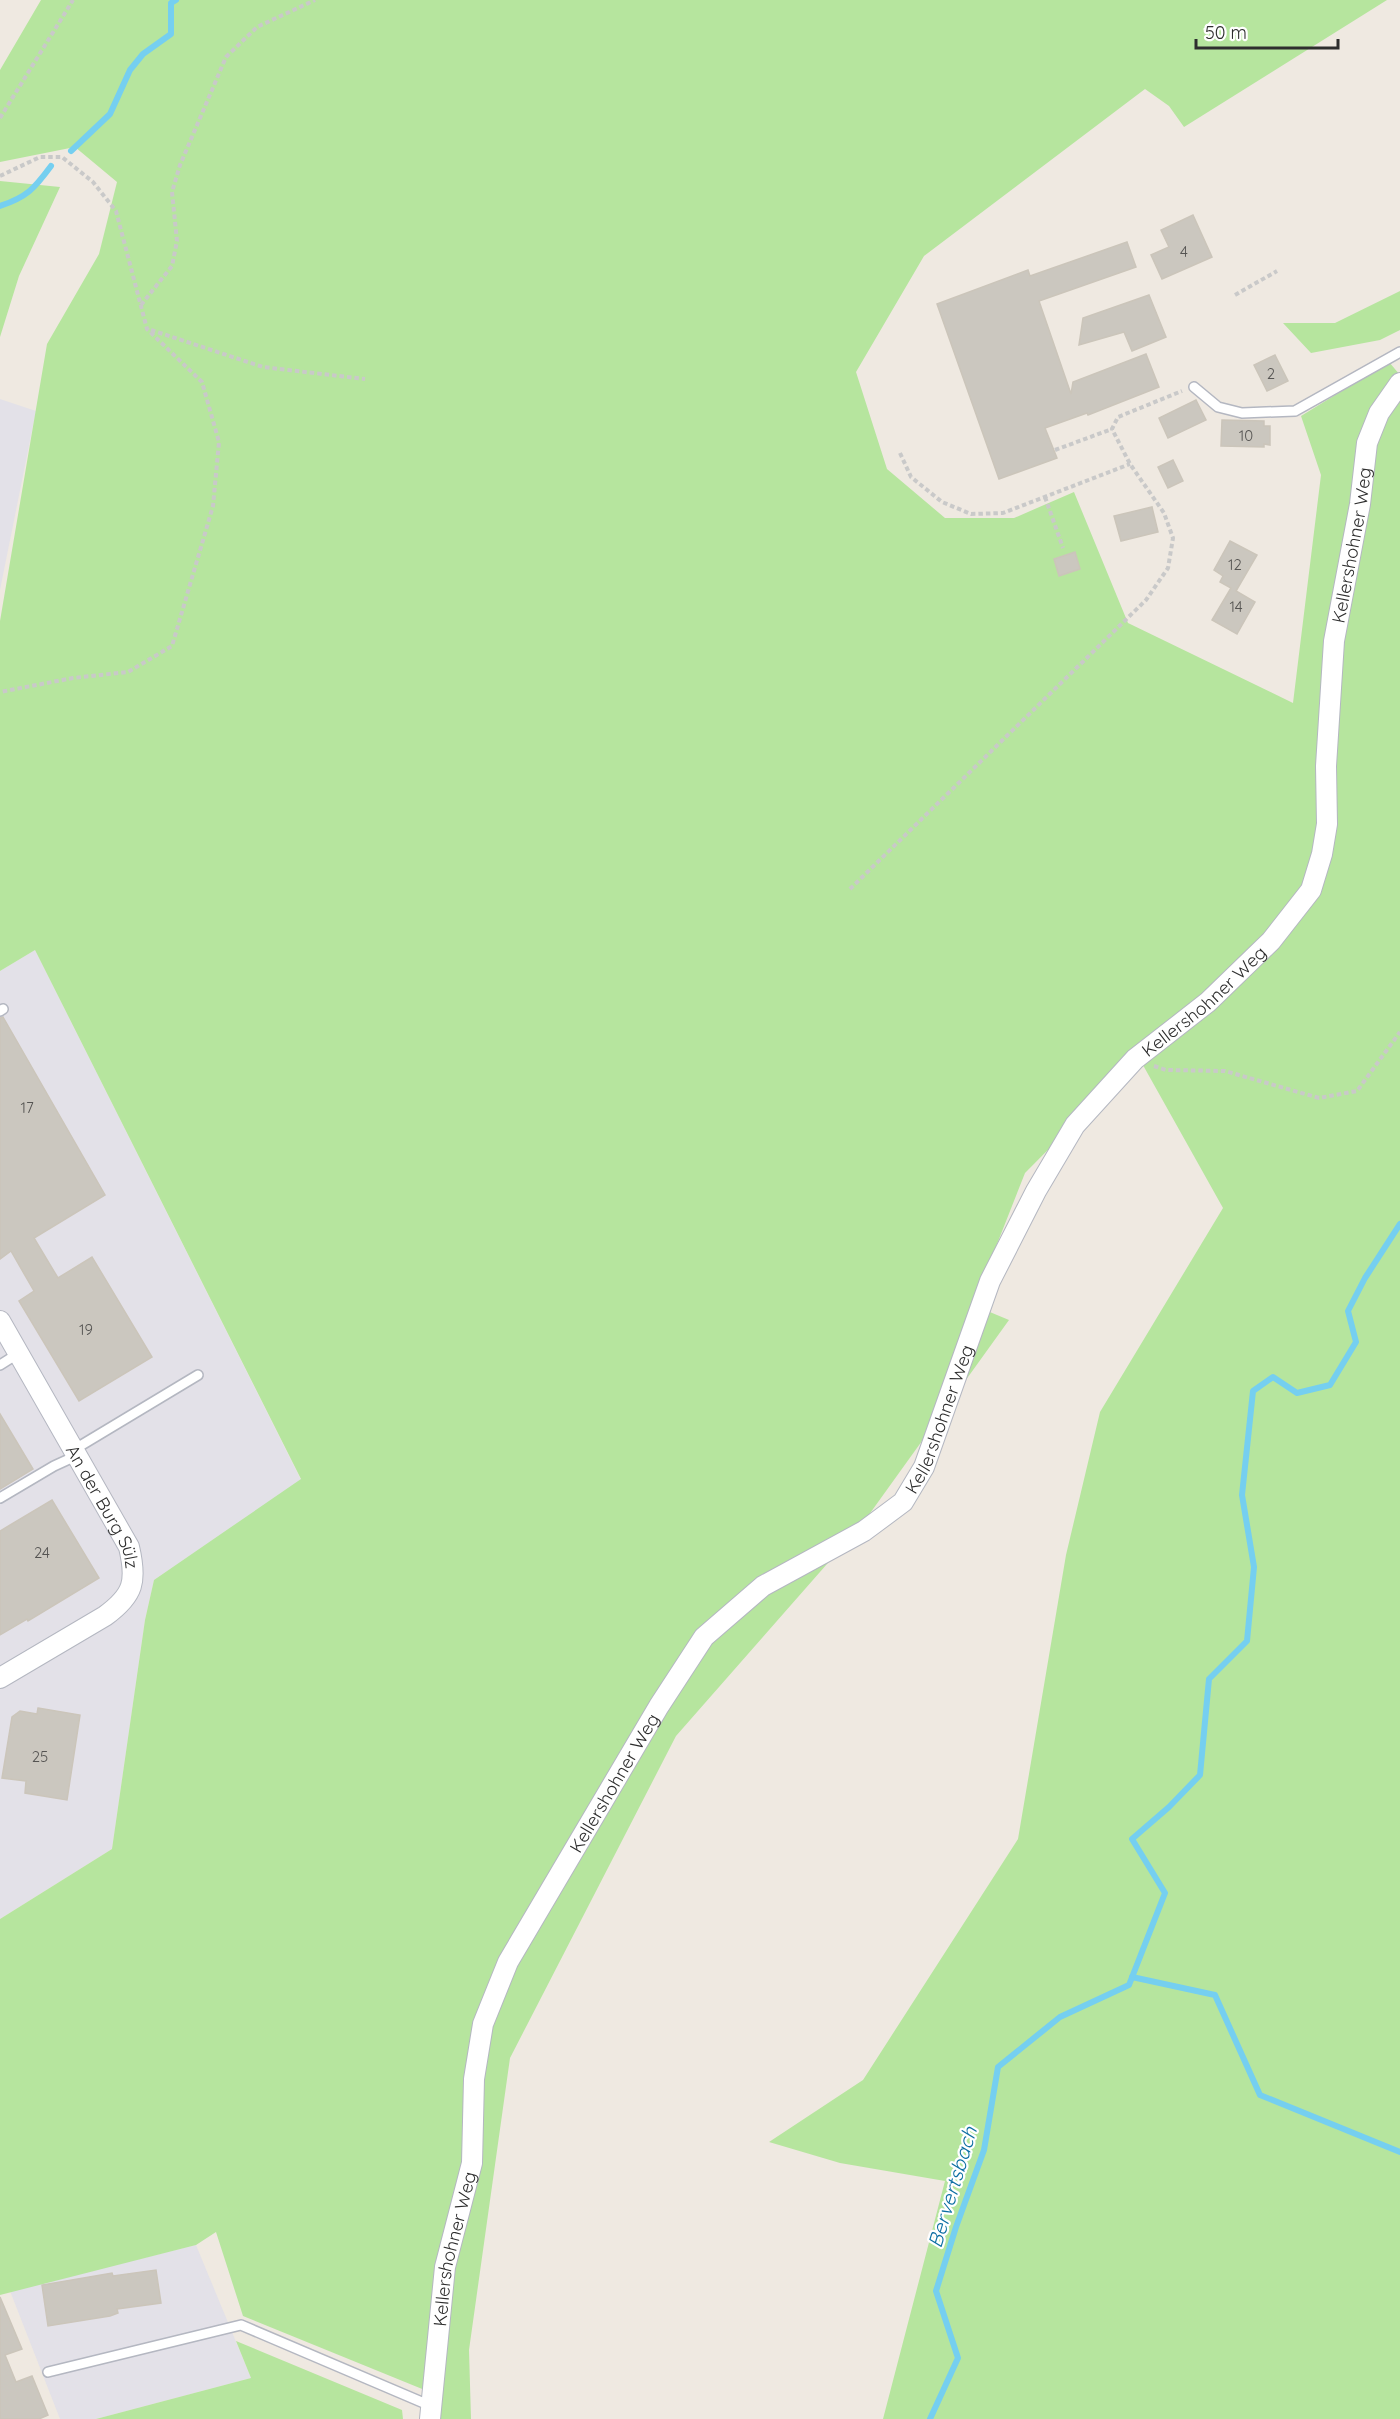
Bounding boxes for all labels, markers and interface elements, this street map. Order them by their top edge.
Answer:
scale bar [1196,12,1338,50]
text: 50 m [1205,21,1247,44]
house number: 4 [1180,242,1188,261]
house number: 2 [1267,364,1275,383]
house number: 10 [1239,426,1253,445]
street label: Kellershohner Weg [1326,466,1376,625]
house number: 12 [1228,555,1242,574]
house number: 14 [1229,597,1243,616]
street label: Kellershohner Weg [1137,941,1271,1061]
house number: 17 [20,1098,34,1117]
house number: 19 [79,1320,93,1339]
street label: Kellershohner Weg [899,1341,978,1498]
street label: An der Burg Sülz [61,1440,144,1570]
house number: 24 [34,1543,50,1562]
street label: Kellershohner Weg [564,1709,664,1856]
house number: 25 [32,1747,48,1766]
water label: Bervertsbach [922,2123,982,2250]
street label: Kellershohner Weg [428,2169,481,2328]

